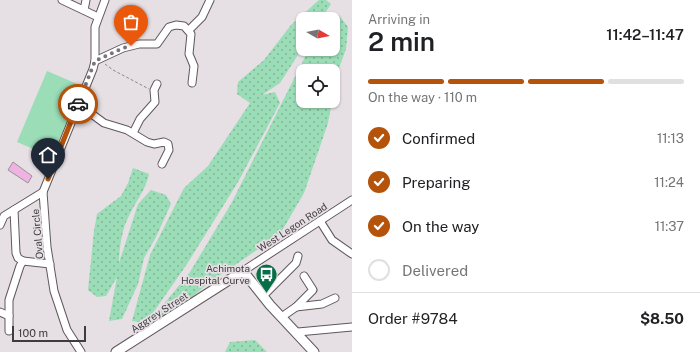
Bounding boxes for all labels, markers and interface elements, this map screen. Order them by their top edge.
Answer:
pin [114,5,148,46]
icon: bag [120,11,142,33]
north arrow [296,12,340,56]
map controls [296,12,340,108]
text: Arriving in [368,12,430,27]
text: 2 min [368,26,435,57]
text: 11:42–11:47 [606,26,684,43]
button: locate [296,64,340,108]
courier [58,84,98,124]
text: On the way · 110 m [368,90,477,105]
icon: car [67,93,89,115]
icon: check [368,127,390,149]
text: Confirmed [402,130,475,147]
text: 11:13 [657,131,684,146]
pin [31,138,65,179]
icon: home [37,144,59,166]
icon: check [368,171,390,193]
text: Preparing [402,174,471,191]
text: 11:24 [654,175,684,190]
street label: West Legon Road [255,200,329,254]
street label: Oval Circle [29,208,45,260]
icon: check [368,215,390,237]
text: On the way [402,218,479,235]
text: 11:37 [655,219,684,234]
bus stop icon: Achimota Hospital Curve [253,261,279,294]
place label: Achimota Hospital Curve [181,262,250,286]
text: Delivered [402,262,468,279]
street label: Aggrey Street [128,289,190,335]
text: Order #9784 [368,310,458,327]
text: $8.50 [640,310,684,327]
scale bar [12,324,86,343]
text: 100 m [18,327,48,339]

